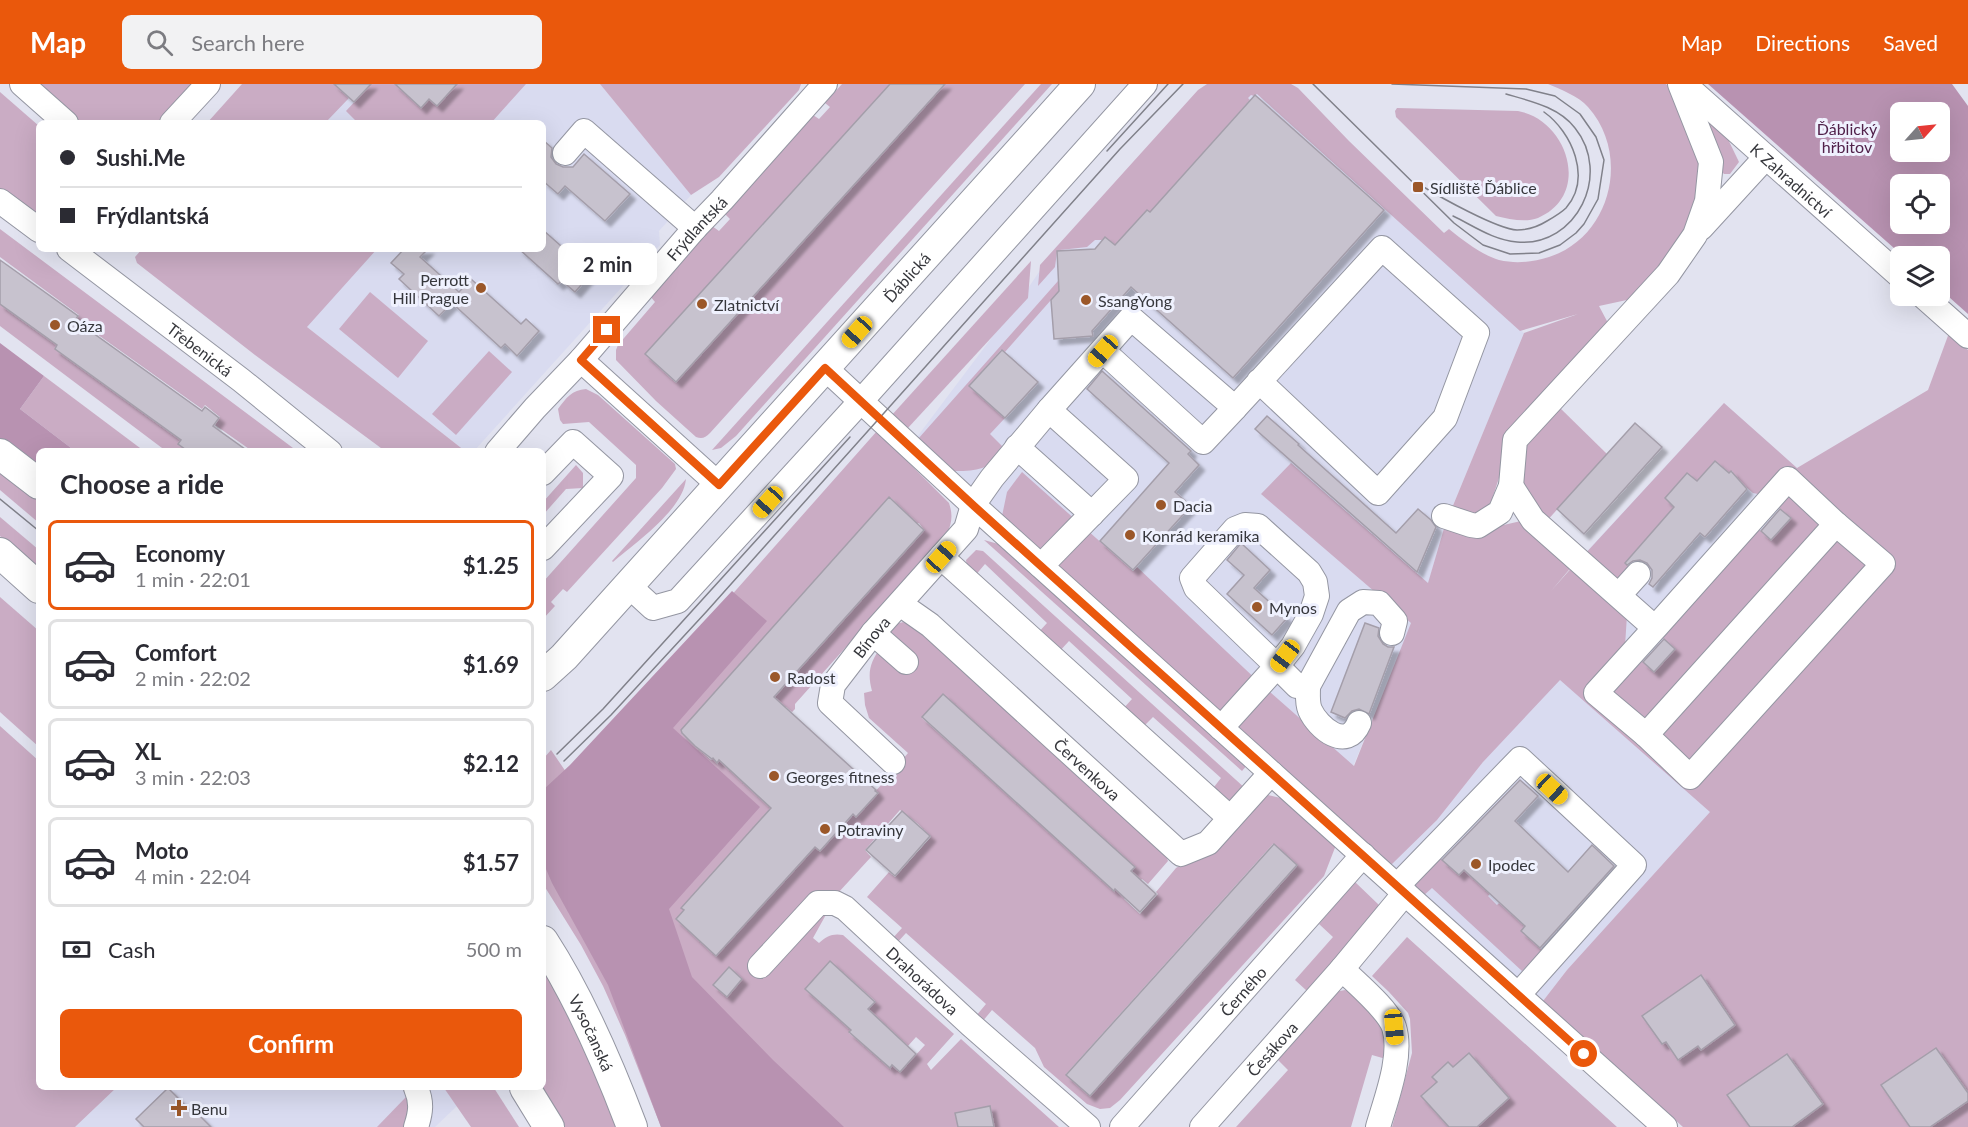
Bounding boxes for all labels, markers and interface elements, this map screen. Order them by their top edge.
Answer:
search box [122,15,542,69]
text: Map [30,25,86,59]
icon: search [143,26,176,59]
text: Search here [191,29,305,56]
text: Map [1681,30,1722,55]
text: Directions [1755,30,1850,55]
text: Saved [1883,30,1938,55]
north arrow [1890,102,1950,162]
map controls [1890,102,1950,306]
park label: Ďáblický hřbitov [1817,119,1878,156]
street label: K Zahradnictví [1747,139,1837,221]
text: Sushi.Me [96,144,185,171]
button: locate [1890,174,1950,234]
place label: Sídliště Ďáblice [1430,178,1537,197]
marker: Sídliště Ďáblice [1411,180,1425,194]
street label: Frýdlantská [662,192,730,264]
text: Frýdlantská [96,202,209,229]
callout: 2 min [558,243,656,285]
button: layers [1890,246,1950,306]
street label: Ďáblická [879,248,934,306]
text: 2 min [583,252,632,276]
place label: Perrott Hill Prague [393,270,469,307]
marker: Perrott Hill Prague [474,281,488,295]
place label: SsangYong [1098,291,1172,310]
marker: SsangYong [1079,293,1093,307]
place label: Zlatnictví [714,295,780,314]
marker: Zlatnictví [695,297,709,311]
car [838,313,876,351]
place label: Oáza [67,316,103,335]
route end [593,316,620,343]
marker: Oáza [48,318,62,332]
street label: Třebenická [164,318,236,380]
car [1084,332,1122,370]
text: Choose a ride [60,467,224,500]
car [749,483,787,521]
place label: Dacia [1173,496,1212,515]
marker: Dacia [1154,498,1168,512]
place label: Konrád keramika [1142,526,1260,545]
marker: Konrád keramika [1123,528,1137,542]
icon: car [63,538,117,592]
car [922,538,960,576]
text: Economy [135,540,225,567]
text: $1.25 [463,552,519,579]
text: 1 min · 22:01 [135,567,251,591]
place label: Mynos [1269,598,1317,617]
marker: Mynos [1250,600,1264,614]
street label: Bínova [848,612,893,661]
car [1267,636,1303,676]
icon: car [63,637,117,691]
text: Comfort [135,639,217,666]
text: $1.69 [463,651,519,678]
text: 2 min · 22:02 [135,666,251,690]
place label: Radost [787,668,836,687]
marker: Radost [768,670,782,684]
street label: Červenkova [1051,734,1125,804]
icon: car [63,736,117,790]
text: XL [135,738,161,765]
text: $2.12 [463,750,519,777]
text: 3 min · 22:03 [135,765,251,789]
place label: Georges fitness [786,767,895,786]
marker: Georges fitness [767,769,781,783]
car [1533,770,1571,808]
place label: Potraviny [837,820,904,839]
marker: Potraviny [818,822,832,836]
icon: car [63,835,117,889]
text: Moto [135,837,189,864]
text: $1.57 [463,849,519,876]
place label: Ipodec [1488,855,1536,874]
marker: Ipodec [1469,857,1483,871]
text: 4 min · 22:04 [135,864,251,888]
icon: cash [60,933,93,966]
text: Cash [108,936,155,963]
text: 500 m [466,937,522,961]
street label: Drahorádova [883,942,963,1018]
street label: Černého [1216,962,1270,1020]
street label: Vysočanská [566,991,618,1074]
car [1383,1008,1405,1046]
button: Confirm [60,1009,522,1078]
street label: Česákova [1242,1017,1301,1080]
route start [1570,1040,1597,1067]
place label: Benu [191,1099,228,1118]
marker: Benu [172,1101,186,1115]

